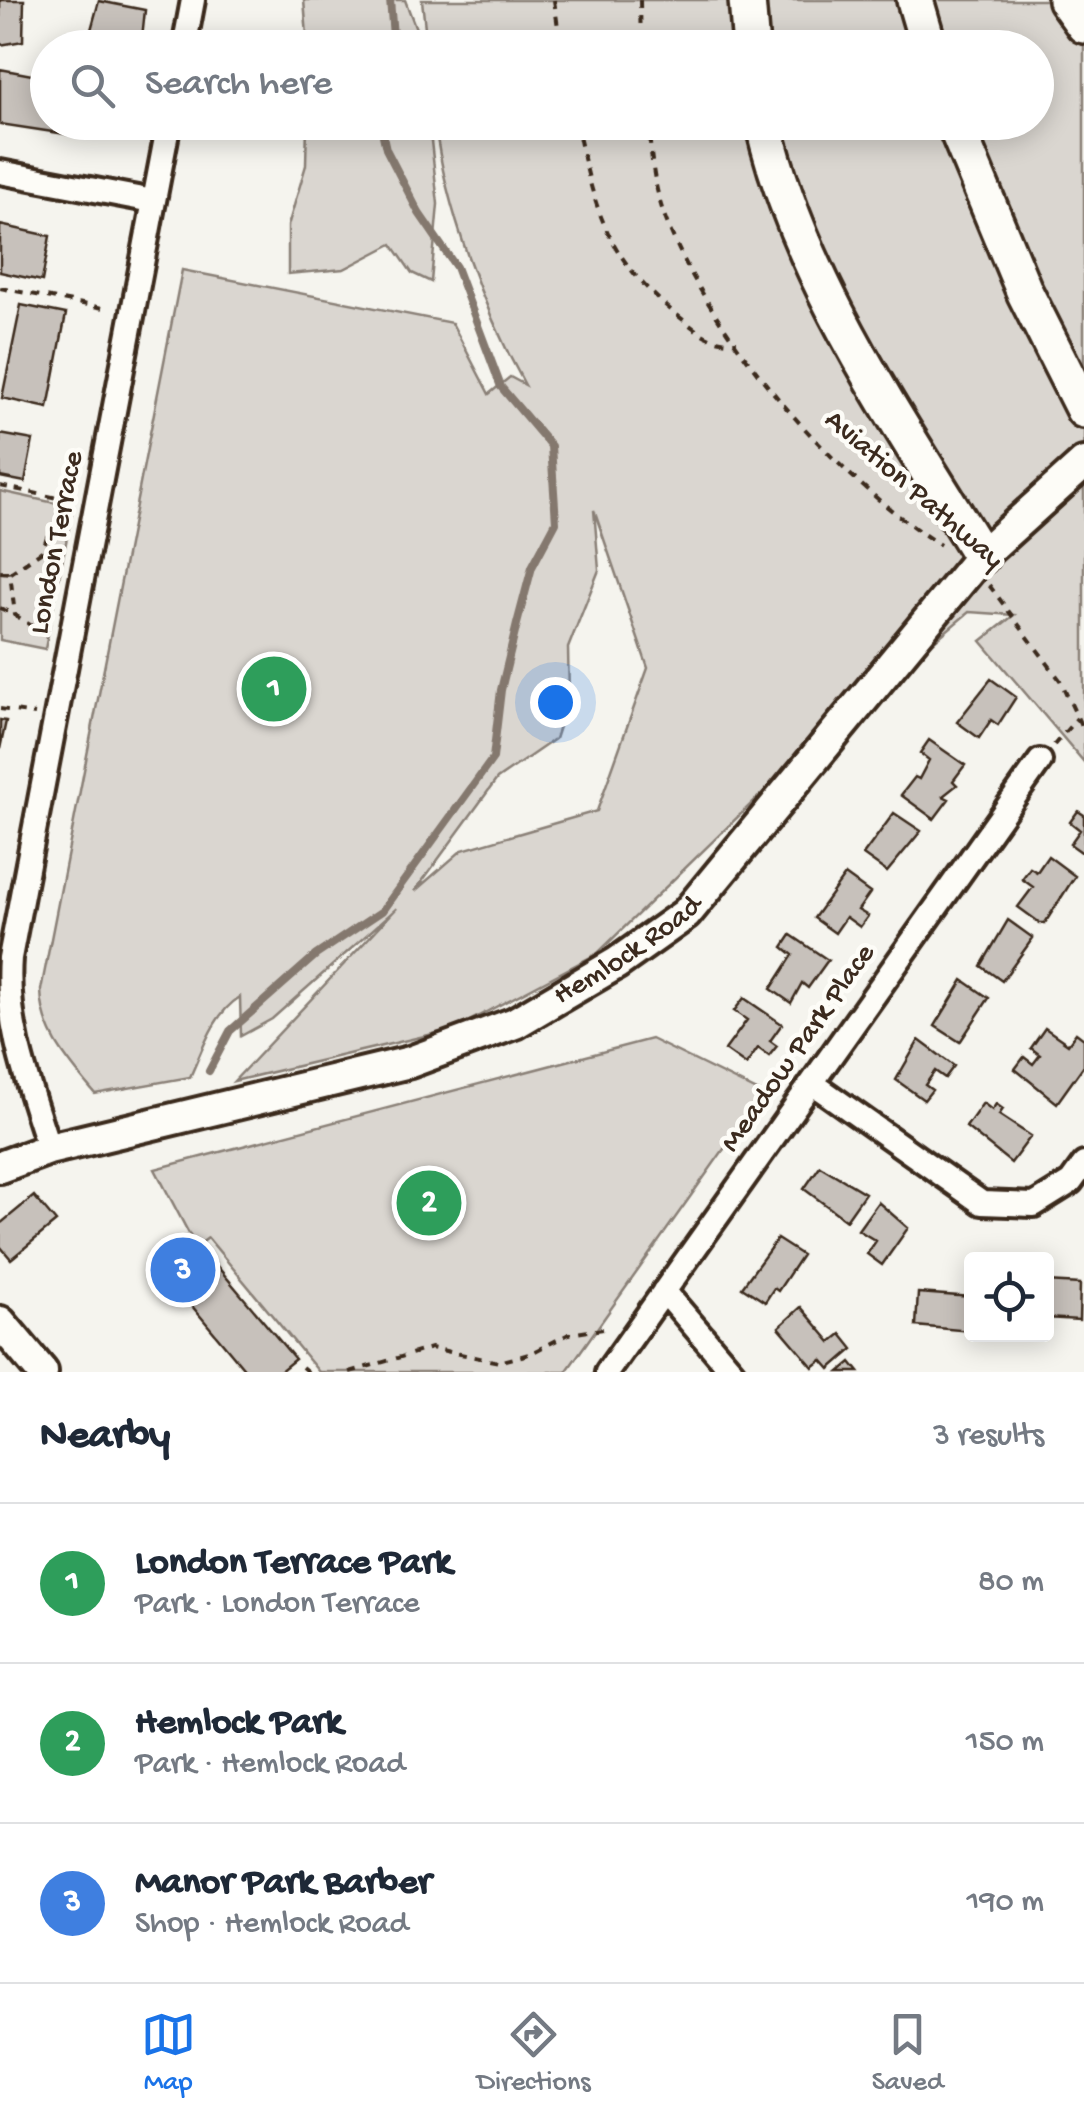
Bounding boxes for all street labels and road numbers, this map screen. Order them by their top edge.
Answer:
street label: Aviation Pathway [816,404,1010,578]
street label: London Terrace [23,448,93,638]
street label: Hemlock Road [548,887,712,1014]
street label: Meadow Park Place [714,938,884,1160]

